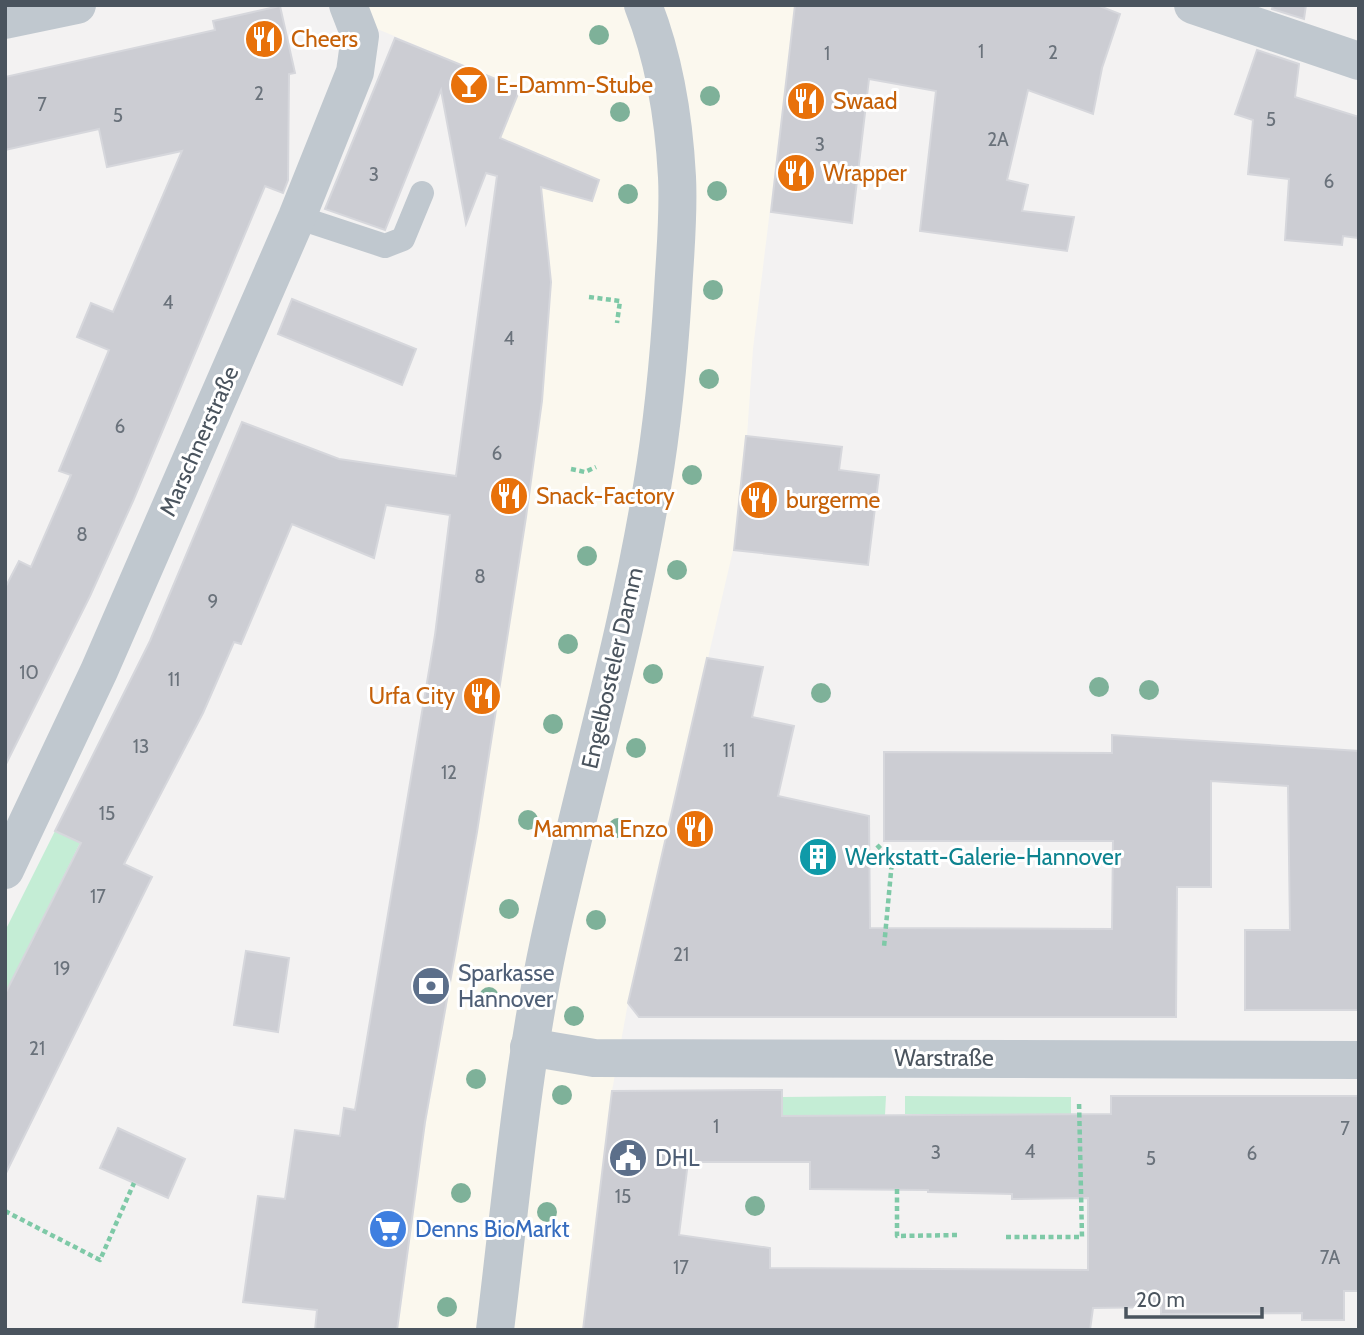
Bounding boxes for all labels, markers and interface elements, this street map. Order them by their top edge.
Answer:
restaurant icon: Cheers [243,18,285,60]
place label: Cheers [291,25,358,53]
house number: 1 [978,40,984,63]
house number: 2 [1048,41,1058,64]
house number: 1 [824,42,830,65]
bar icon: E-Damm-Stube [448,64,490,106]
place label: E-Damm-Stube [496,71,653,99]
restaurant icon: Swaad [785,80,827,122]
house number: 2 [254,82,264,105]
place label: Swaad [833,87,898,115]
house number: 7 [37,93,47,116]
house number: 5 [113,104,123,127]
house number: 5 [1266,108,1276,131]
house number: 2A [987,128,1009,151]
house number: 3 [815,133,825,156]
restaurant icon: Wrapper [775,152,817,194]
place label: Wrapper [823,159,908,187]
house number: 3 [369,163,379,186]
house number: 6 [1324,170,1334,193]
house number: 4 [163,291,174,314]
house number: 4 [504,327,515,350]
street label: Marschnerstraße [153,361,245,520]
house number: 6 [115,415,125,438]
house number: 6 [492,442,502,465]
restaurant icon: Snack-Factory [488,475,530,517]
restaurant icon: burgerme [738,479,780,521]
place label: Snack-Factory [536,482,675,510]
place label: burgerme [786,486,881,514]
house number: 8 [76,523,88,546]
house number: 8 [474,565,486,588]
street label: Engelbosteler Damm [575,565,649,771]
house number: 9 [208,590,218,613]
house number: 10 [19,661,39,684]
house number: 11 [168,668,180,691]
restaurant icon: Urfa City [461,675,503,717]
place label: Urfa City [369,682,455,710]
house number: 13 [133,735,149,758]
house number: 11 [723,739,735,762]
house number: 12 [441,761,457,784]
house number: 15 [99,802,115,825]
restaurant icon: Mamma Enzo [674,808,716,850]
place label: Mamma Enzo [533,815,668,843]
building icon: Werkstatt-Galerie-Hannover [797,836,839,878]
place label: Werkstatt-Galerie-Hannover [845,843,1122,871]
house number: 17 [90,885,106,908]
house number: 21 [673,943,689,966]
house number: 19 [54,957,71,980]
place label: Sparkasse Hannover [458,959,555,1013]
bank icon: Sparkasse Hannover [410,965,452,1007]
house number: 21 [29,1037,45,1060]
street label: Warstraße [894,1044,994,1072]
house number: 1 [713,1115,719,1138]
house number: 7 [1340,1117,1350,1140]
public building icon: DHL [607,1137,649,1179]
house number: 4 [1025,1140,1036,1163]
house number: 3 [931,1141,941,1164]
house number: 6 [1247,1142,1257,1165]
place label: DHL [655,1144,700,1172]
house number: 5 [1146,1147,1156,1170]
house number: 15 [615,1185,631,1208]
supermarket icon: Denns BioMarkt [367,1208,409,1250]
place label: Denns BioMarkt [415,1215,570,1243]
house number: 7A [1320,1246,1340,1269]
house number: 17 [673,1256,689,1279]
scale bar [1126,1276,1262,1320]
text: 20 m [1136,1287,1185,1312]

